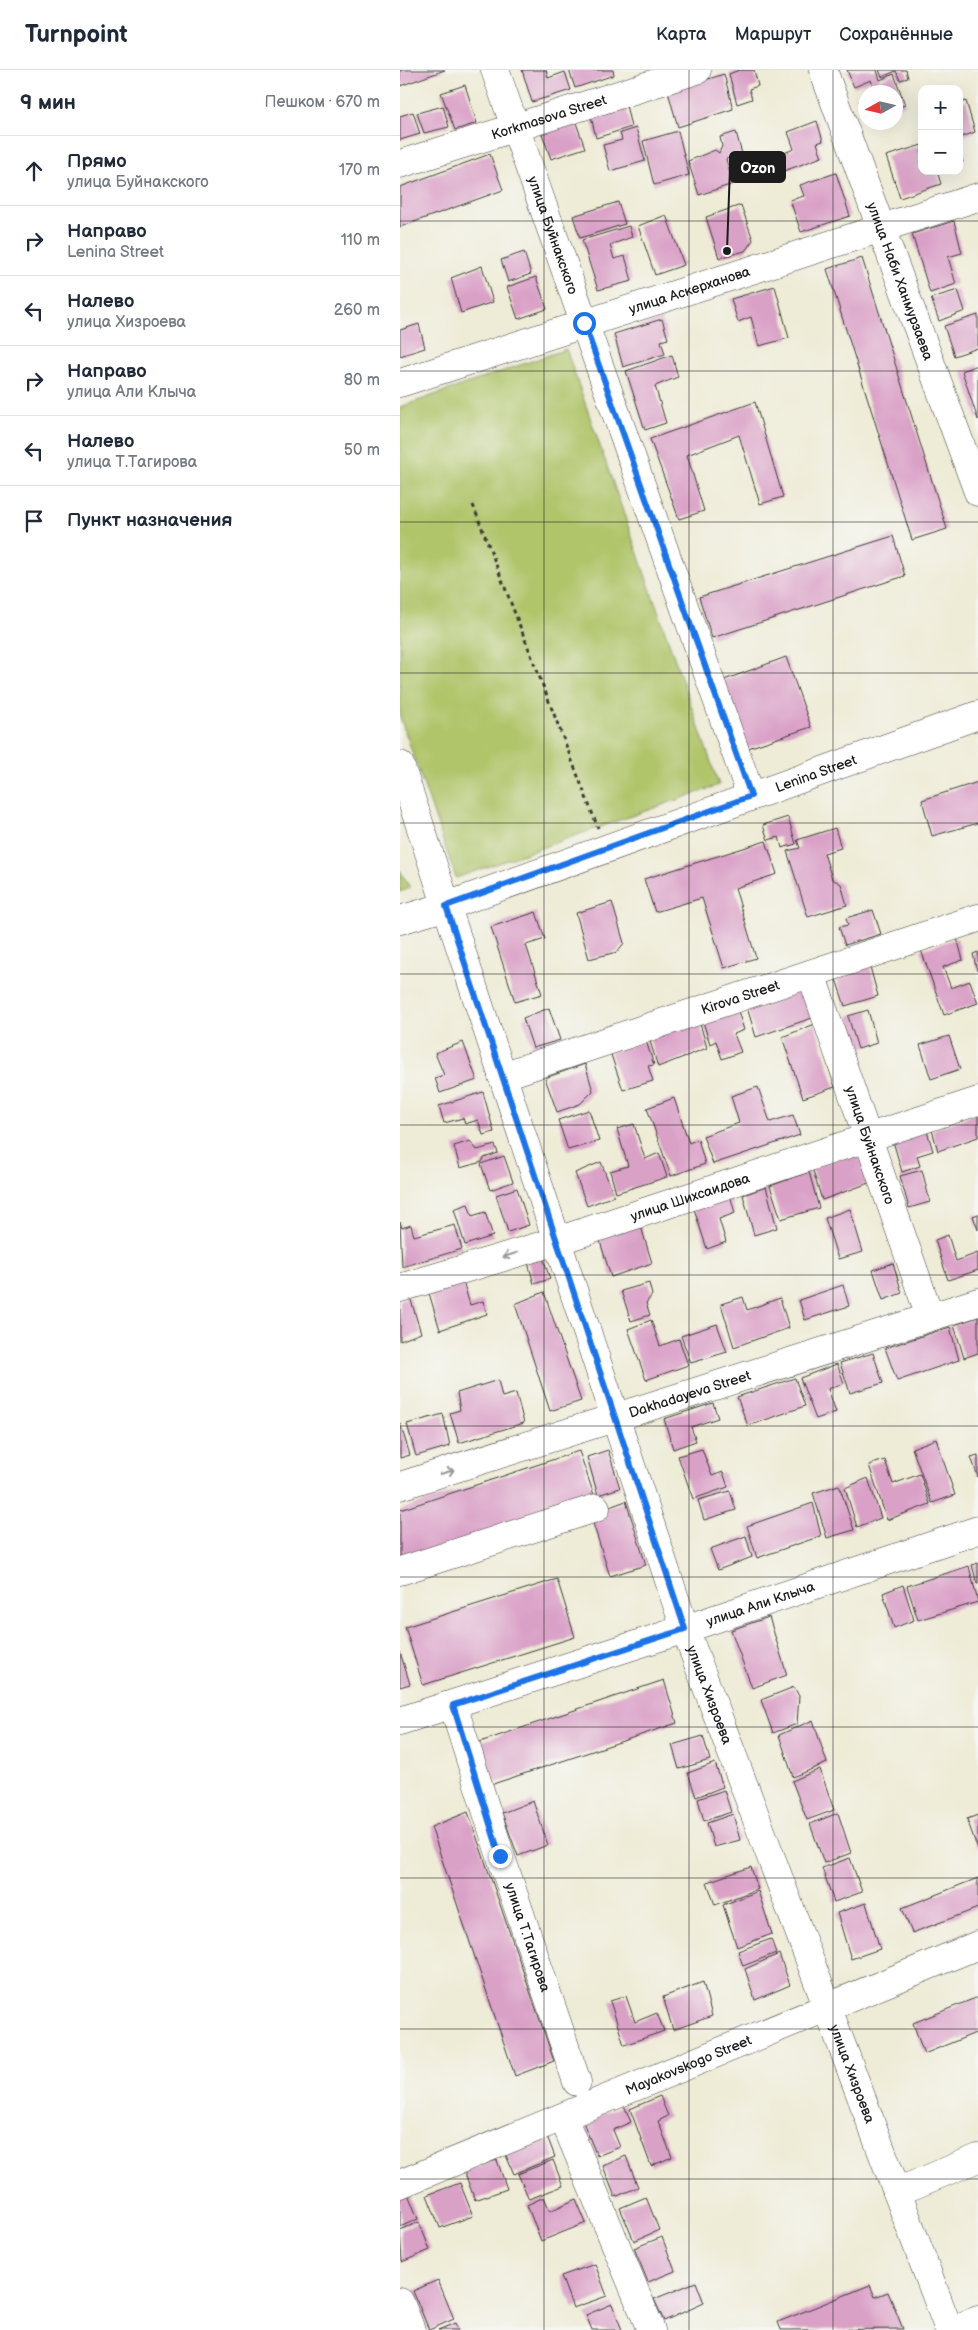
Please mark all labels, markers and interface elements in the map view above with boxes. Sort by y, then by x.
text: Turnpoint [25,20,128,49]
text: Карта [656,24,707,45]
text: Маршрут [735,24,811,45]
text: Сохранённые [839,24,953,45]
north arrow [858,85,903,130]
map controls [918,85,963,175]
button: + [918,85,963,130]
text: 9 мин [20,90,76,115]
street label: Korkmasova Street [489,91,609,144]
text: Пешком · 670 m [265,93,380,112]
button: − [918,130,963,175]
text: Прямо [67,150,127,173]
callout: Ozon [730,152,785,182]
icon: ahead [20,157,48,185]
text: Ozon [741,159,775,178]
text: 170 m [339,161,380,180]
text: улица Буйнакского [67,173,209,192]
street label: улица Буйнакского [524,174,581,297]
street label: улица Наби Ханмурзаева [863,200,937,363]
text: Направо [67,220,147,243]
icon: right [20,227,48,255]
text: 110 m [341,231,380,250]
text: Lenina Street [67,243,164,262]
street label: улица Аскерханова [627,263,753,318]
text: Налево [67,290,134,313]
icon: left [20,297,48,325]
text: 260 m [334,301,380,320]
route start [573,312,596,335]
text: улица Хизроева [67,313,186,332]
text: Направо [67,360,147,383]
icon: right [20,367,48,395]
text: 80 m [344,371,380,390]
text: улица Али Клыча [67,383,196,402]
text: Налево [67,430,134,453]
icon: left [20,437,48,465]
text: 50 m [344,441,380,460]
text: улица Т.Тагирова [67,453,197,472]
icon: arrive [20,507,48,535]
text: Пункт назначения [67,509,232,532]
street label: Lenina Street [773,751,860,796]
street label: Kirova Street [699,976,782,1018]
street label: улица Буйнакского [842,1084,898,1207]
street label: улица Шихсаидова [628,1169,753,1225]
one-way arrow [503,1251,519,1260]
street label: Dakhadayeva Street [627,1367,753,1422]
one-way arrow [438,1466,454,1476]
street label: улица Али Клыча [704,1578,818,1630]
street label: улица Хизроева [683,1643,736,1747]
route end [489,1845,512,1868]
street label: улица Т.Тагирова [501,1881,554,1995]
street label: улица Хизроева [826,2022,879,2126]
street label: Mayakovskogo Street [623,2031,755,2099]

